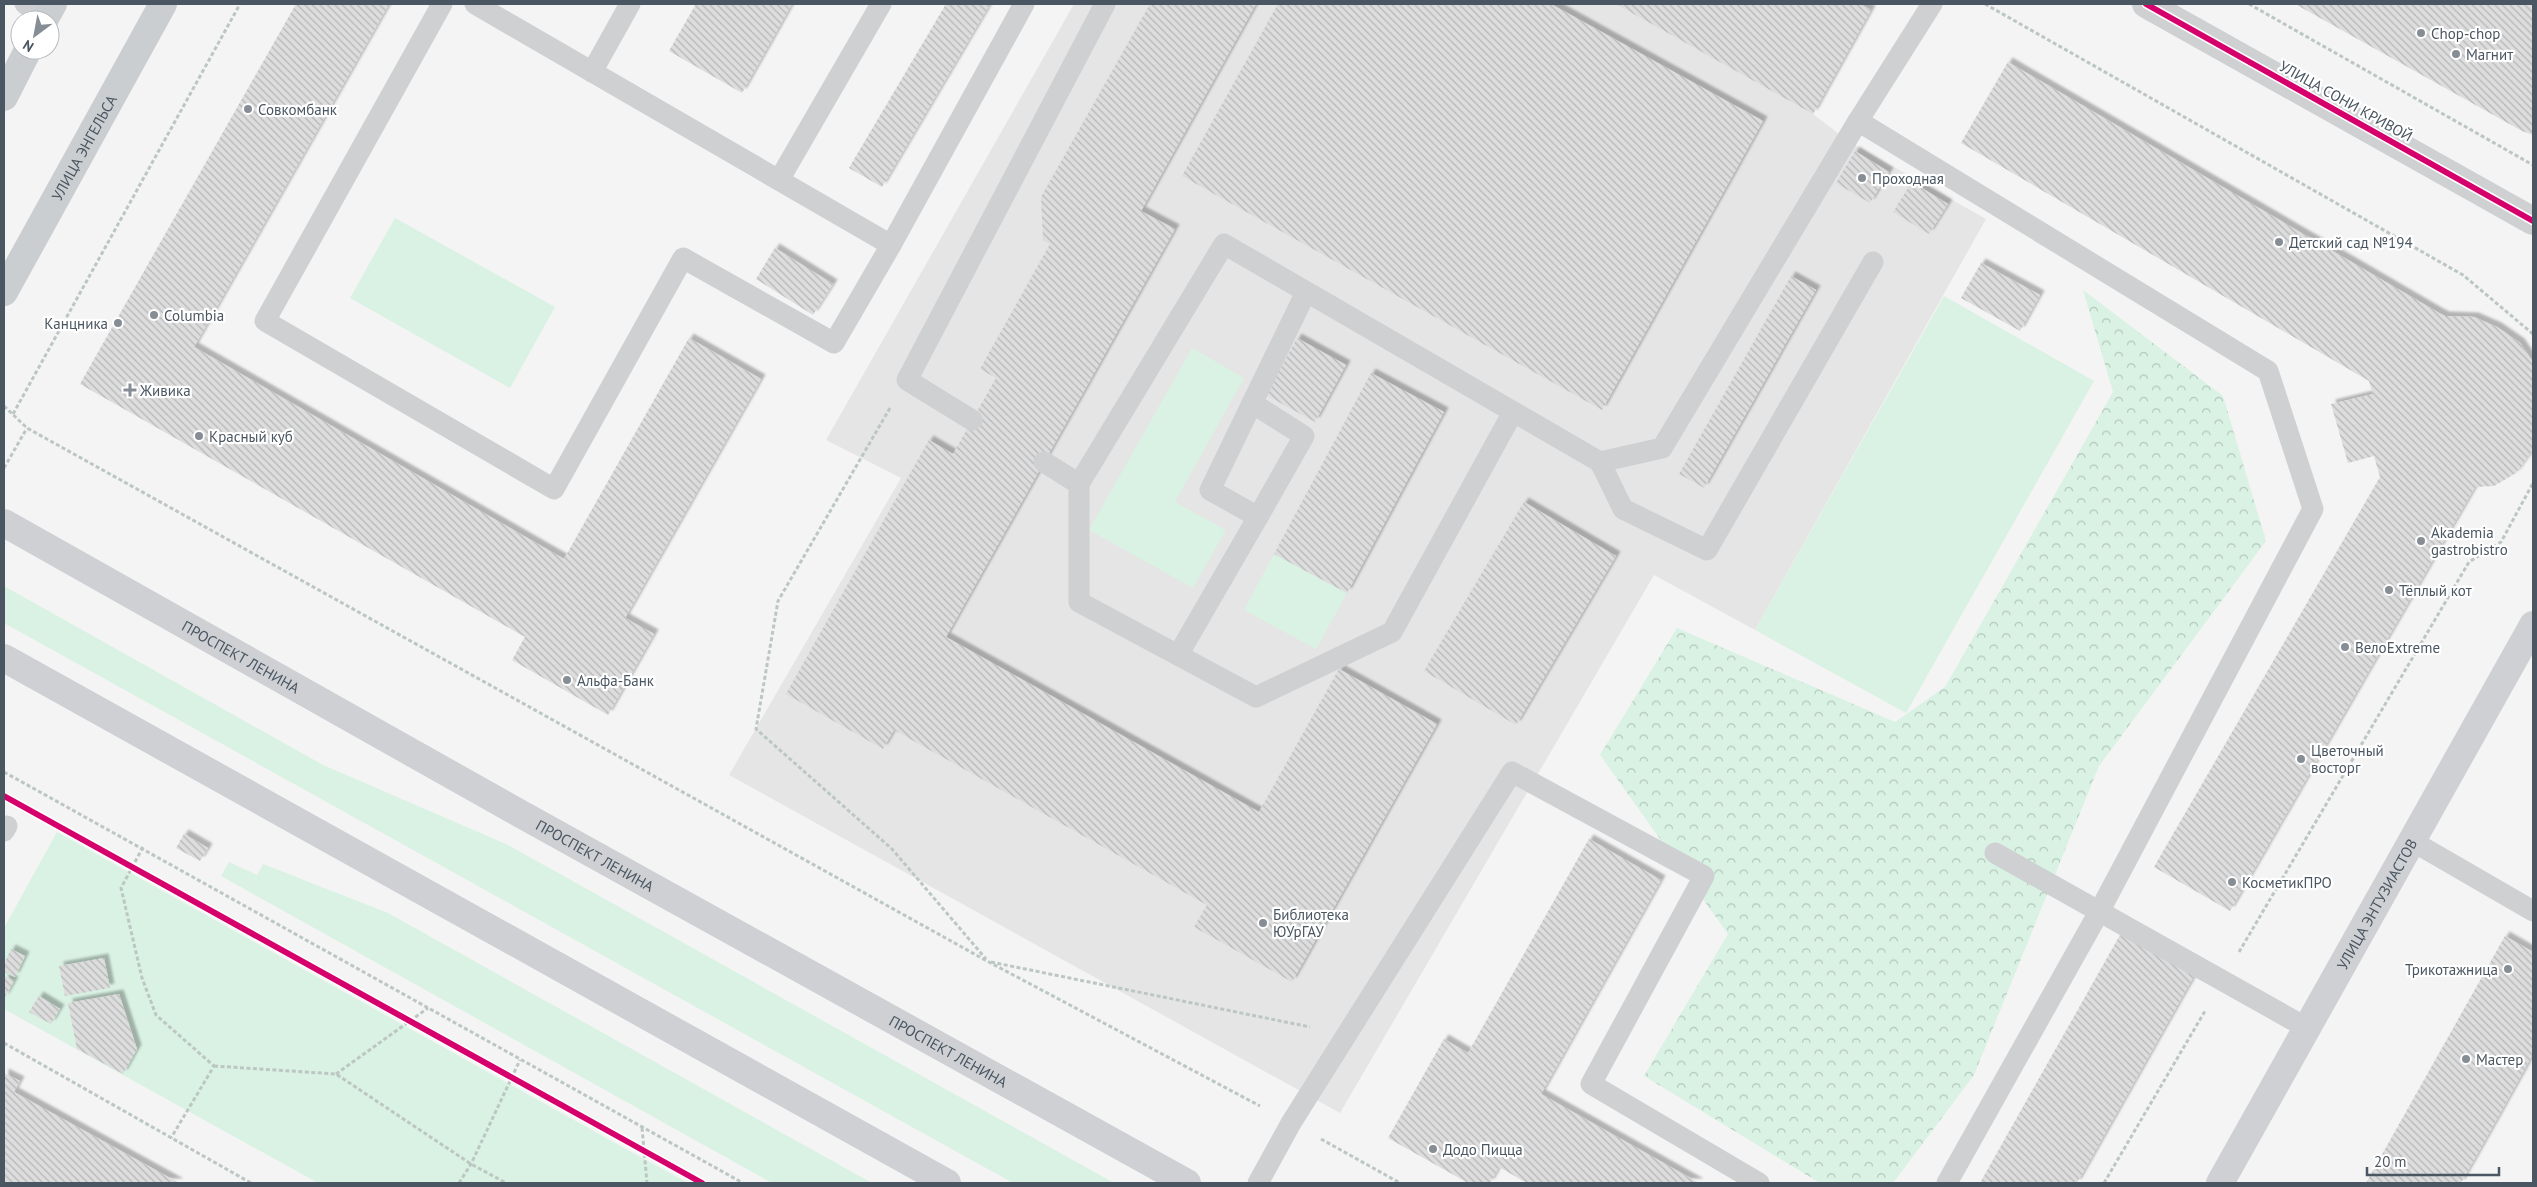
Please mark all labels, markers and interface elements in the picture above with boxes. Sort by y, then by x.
north arrow [10,10,60,60]
place label: Chop-chop [2431,24,2500,43]
marker: Chop-chop [2415,27,2427,39]
text: N [19,36,37,56]
place label: Магнит [2466,45,2513,64]
marker: Магнит [2450,48,2462,60]
street label: УЛИЦА СОНИ КРИВОЙ [2276,56,2416,146]
street label: УЛИЦА ЭНГЕЛЬСА [47,91,121,204]
place label: Совкомбанк [258,100,338,119]
marker: Совкомбанк [242,103,254,115]
place label: Проходная [1872,169,1944,188]
marker: Проходная [1856,172,1868,184]
place label: Детский сад №194 [2289,233,2413,252]
marker: Детский сад №194 [2273,236,2285,248]
place label: Columbia [164,306,224,325]
marker: Columbia [148,309,160,321]
place label: Канцника [44,314,108,333]
marker: Канцника [112,317,124,329]
place label: Живика [139,381,191,400]
marker: Живика [124,384,136,396]
place label: Красный куб [209,427,293,446]
marker: Красный куб [193,430,205,442]
place label: Akademia gastrobistro [2431,523,2508,559]
marker: Akademia gastrobistro [2415,535,2427,547]
place label: Тёплый кот [2399,581,2472,600]
marker: Тёплый кот [2383,584,2395,596]
street label: ПРОСПЕКТ ЛЕНИНА [179,616,303,697]
place label: ВелоExtreme [2355,638,2440,657]
marker: ВелоExtreme [2339,641,2351,653]
place label: Альфа-Банк [577,671,655,690]
marker: Альфа-Банк [561,674,573,686]
place label: Цветочный восторг [2311,741,2384,777]
marker: Цветочный восторг [2295,753,2307,765]
street label: ПРОСПЕКТ ЛЕНИНА [533,815,658,896]
street label: УЛИЦА ЭНТУЗИАСТОВ [2332,835,2421,973]
place label: КосметикПРО [2242,873,2332,892]
marker: КосметикПРО [2226,876,2238,888]
place label: Библиотека ЮУрГАУ [1273,905,1349,941]
marker: Библиотека ЮУрГАУ [1257,917,1269,929]
place label: Трикотажница [2405,960,2498,979]
marker: Трикотажница [2502,963,2514,975]
street label: ПРОСПЕКТ ЛЕНИНА [886,1011,1011,1091]
place label: Мастер [2476,1050,2523,1069]
marker: Мастер [2460,1053,2472,1065]
place label: Додо Пицца [1443,1140,1523,1159]
marker: Додо Пицца [1427,1143,1439,1155]
scale bar [2367,1144,2500,1176]
text: 20 m [2374,1152,2407,1171]

